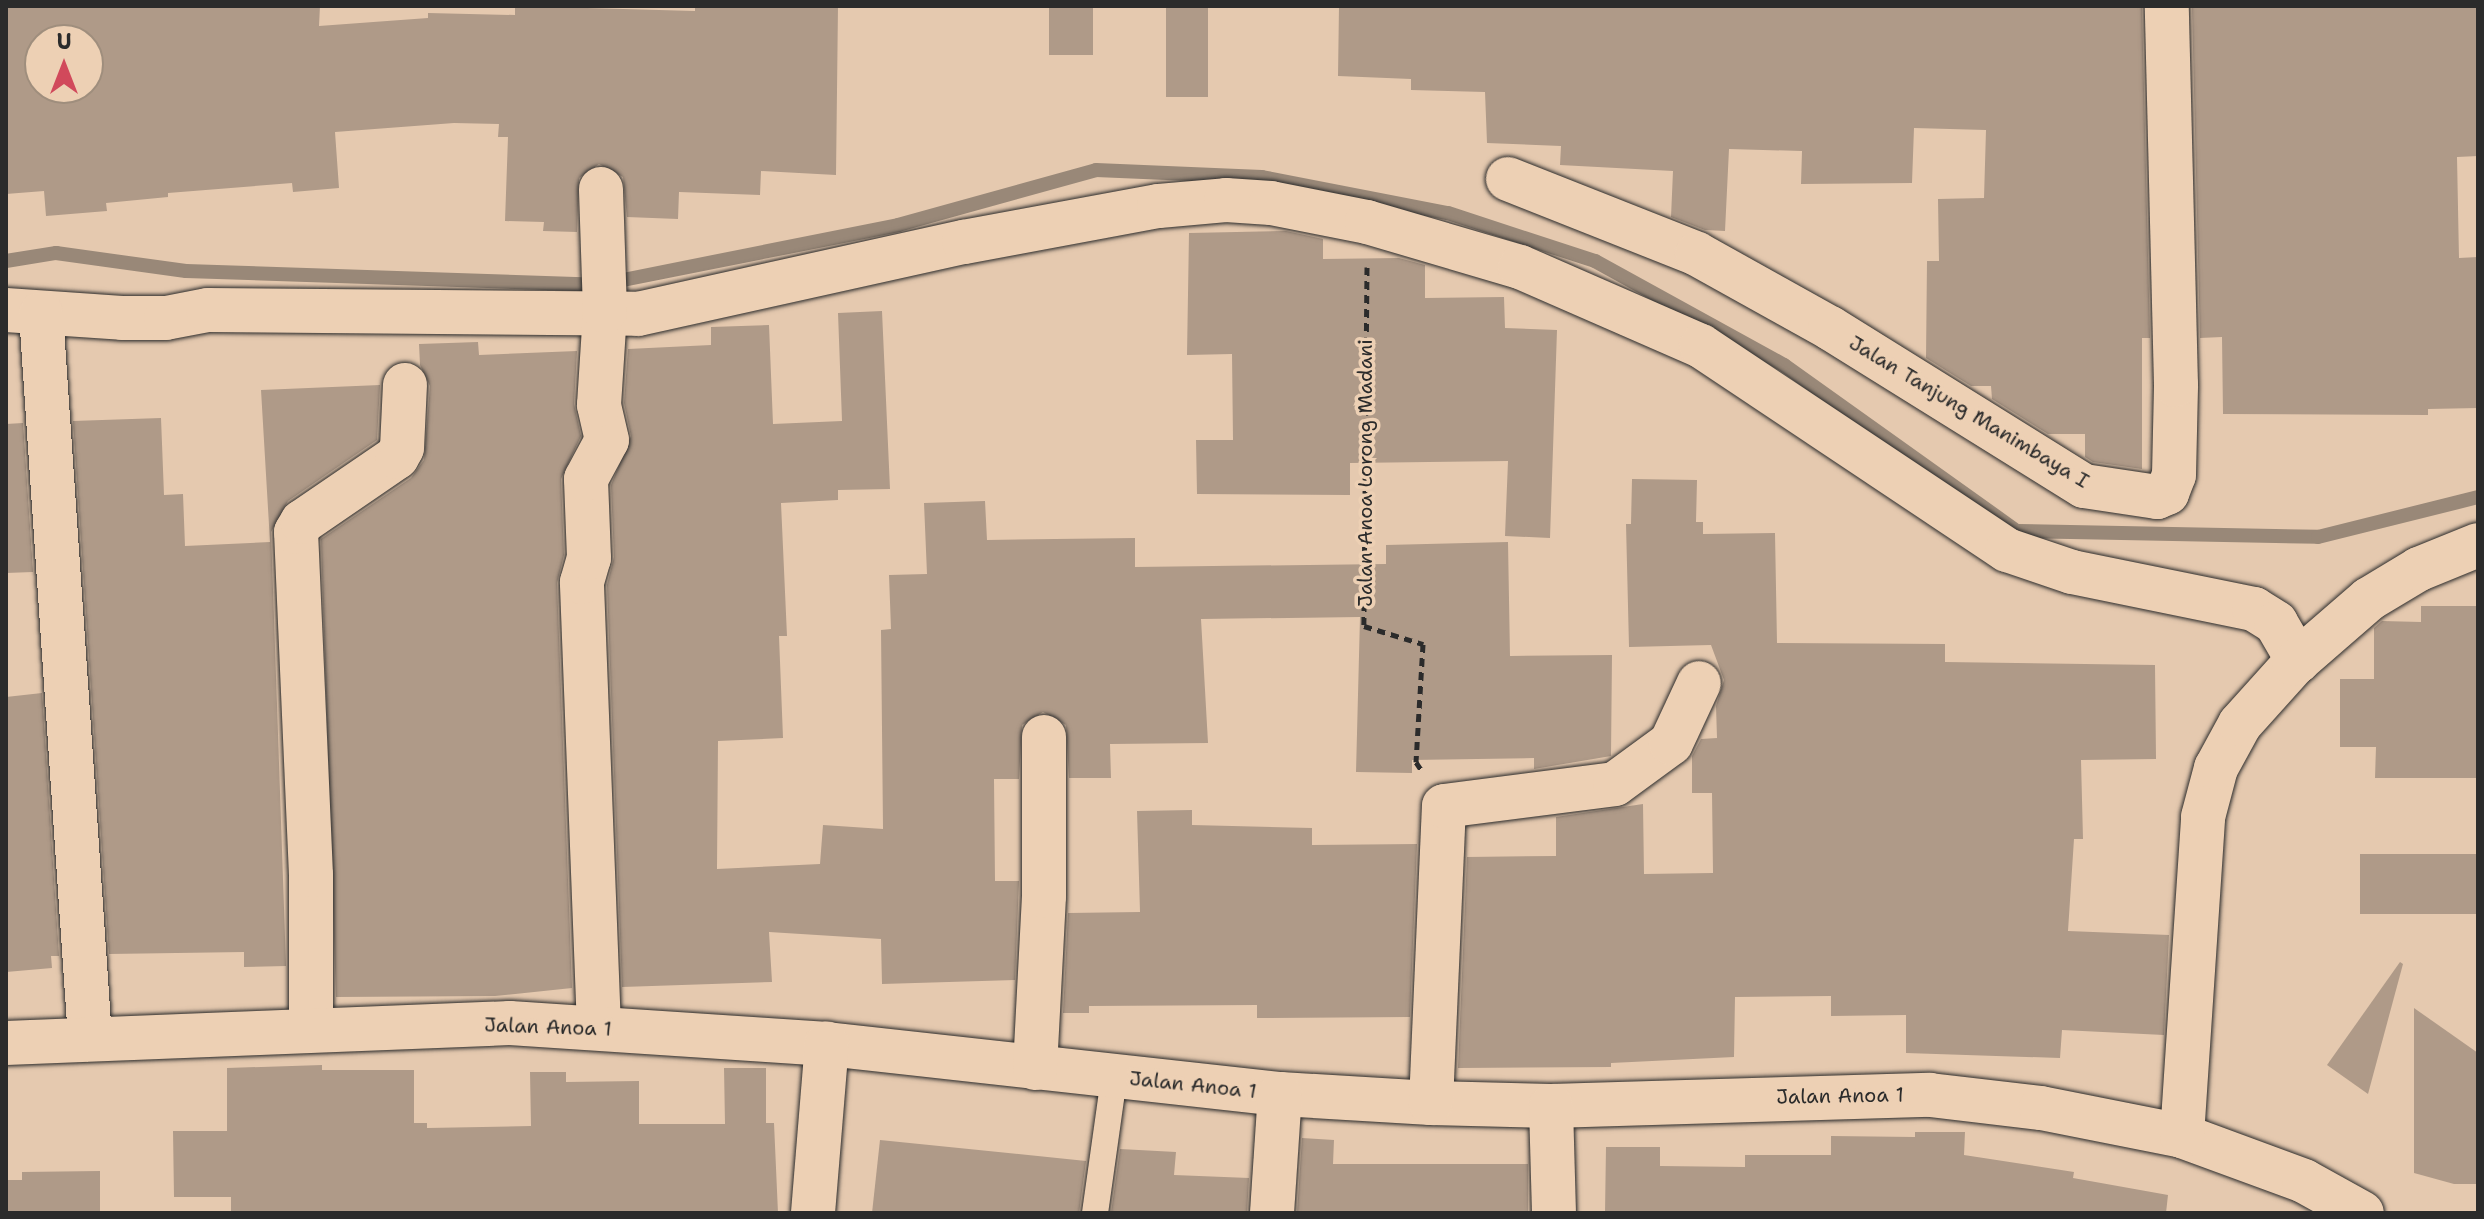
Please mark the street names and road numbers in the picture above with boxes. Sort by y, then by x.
street label: Jalan Tanjung Manimbaya I [1845,331,2093,493]
street label: Jalan Anoa Lorong Madani [1353,339,1377,607]
street label: Jalan Anoa 1 [484,1013,612,1041]
street label: Jalan Anoa 1 [1128,1066,1258,1104]
street label: Jalan Anoa 1 [1776,1083,1904,1109]

